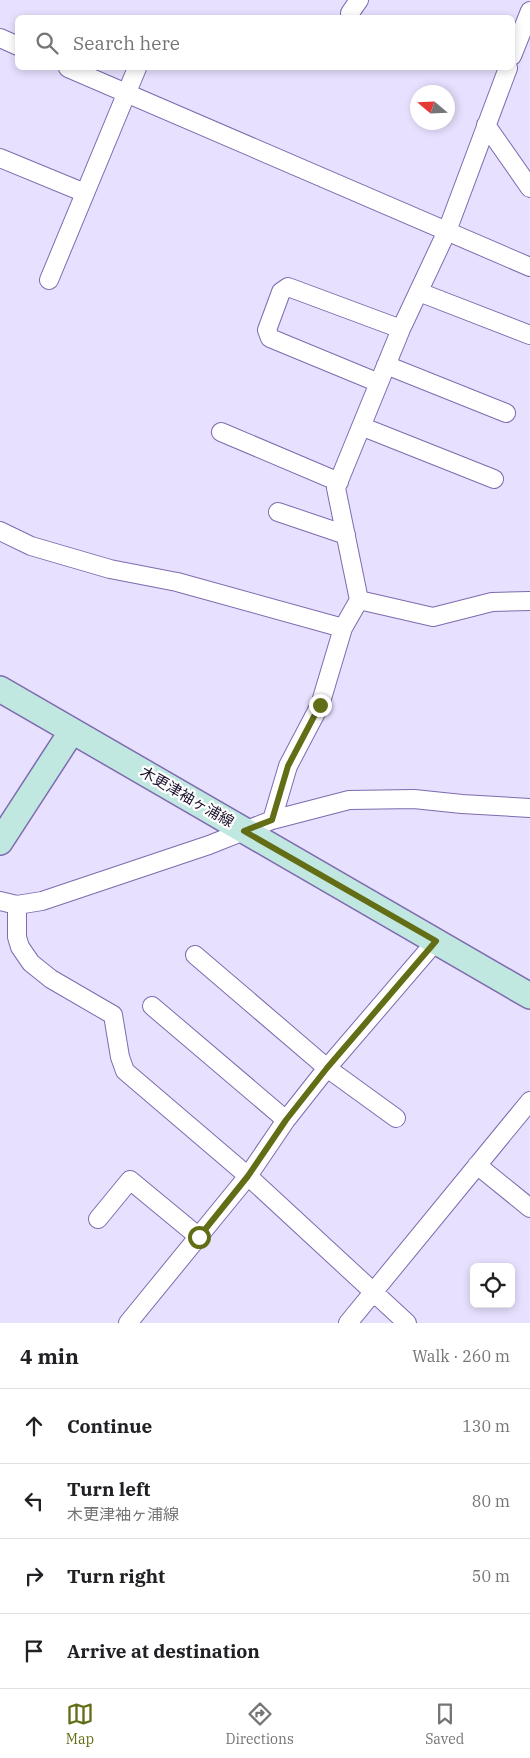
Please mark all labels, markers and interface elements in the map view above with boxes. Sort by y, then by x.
search box [15,15,515,70]
icon: search [33,29,61,57]
text: Search here [73,31,180,55]
north arrow [410,85,455,130]
route end [309,694,332,717]
street label: 木更津袖ヶ浦線 [137,762,237,831]
route start [188,1226,211,1249]
map controls [470,1263,515,1308]
button: locate [470,1263,515,1308]
text: 4 min [20,1342,79,1370]
text: Walk · 260 m [412,1346,510,1366]
icon: ahead [20,1412,48,1440]
text: Continue [67,1414,152,1438]
text: 130 m [462,1416,510,1436]
text: Turn left [67,1477,150,1501]
icon: left [20,1487,48,1515]
text: 80 m [472,1491,510,1511]
text: 木更津袖ヶ浦線 [67,1504,179,1524]
icon: right [20,1562,48,1590]
text: Turn right [67,1564,165,1588]
text: 50 m [472,1566,510,1586]
icon: arrive [20,1637,48,1665]
text: Arrive at destination [67,1639,260,1663]
tab: Map [66,1700,94,1748]
tab: Directions [226,1700,294,1748]
tab: Saved [425,1700,464,1748]

